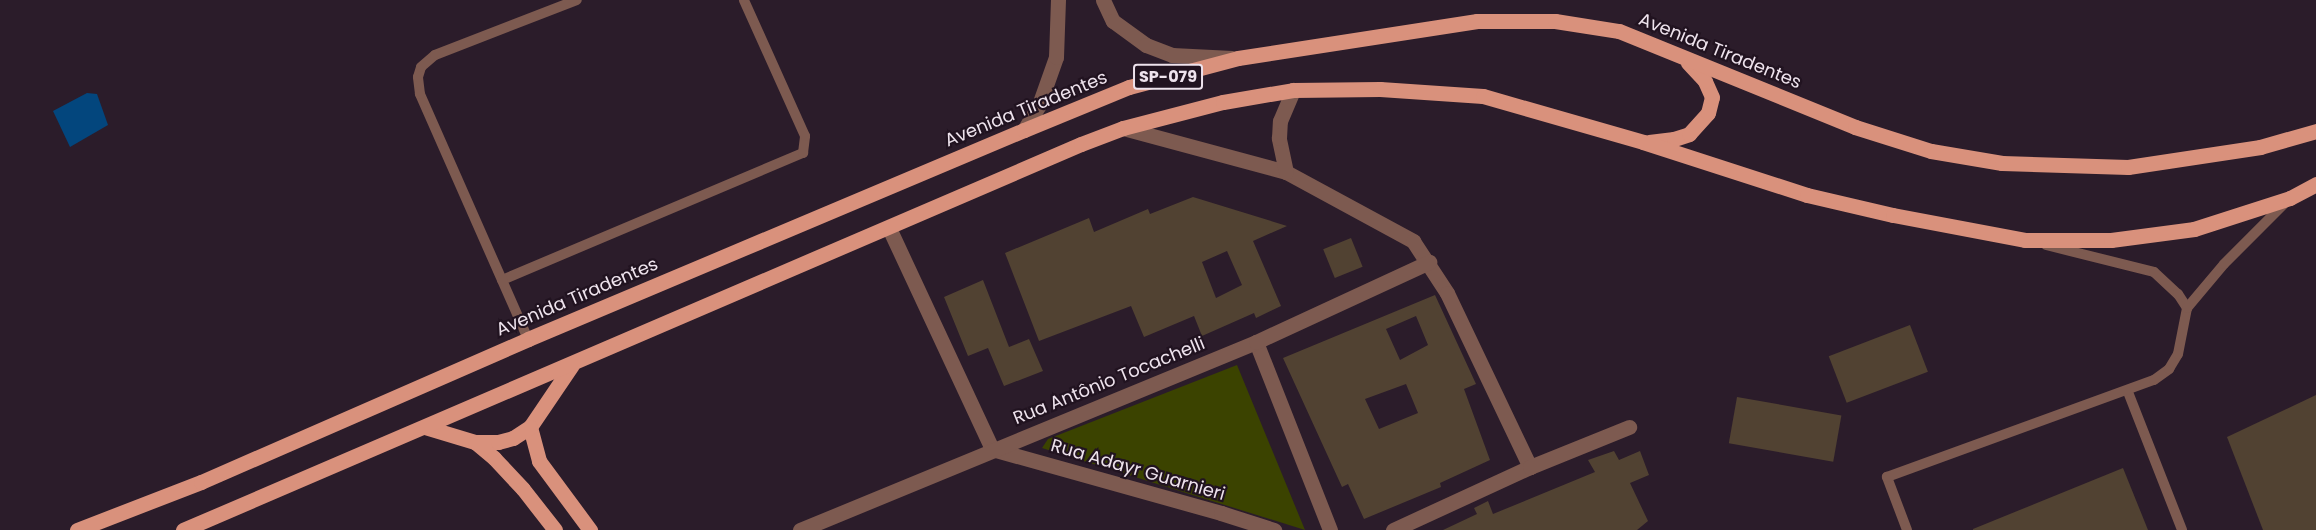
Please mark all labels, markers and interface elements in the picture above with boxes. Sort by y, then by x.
street label: Avenida Tiradentes [1636,8,1804,94]
road number: SP-079 [1132,64,1204,90]
street label: Avenida Tiradentes [942,66,1110,152]
street label: Avenida Tiradentes [493,253,661,341]
street label: Rua Antônio Tocachelli [1010,333,1208,429]
street label: Rua Adayr Guarnieri [1048,435,1228,505]

